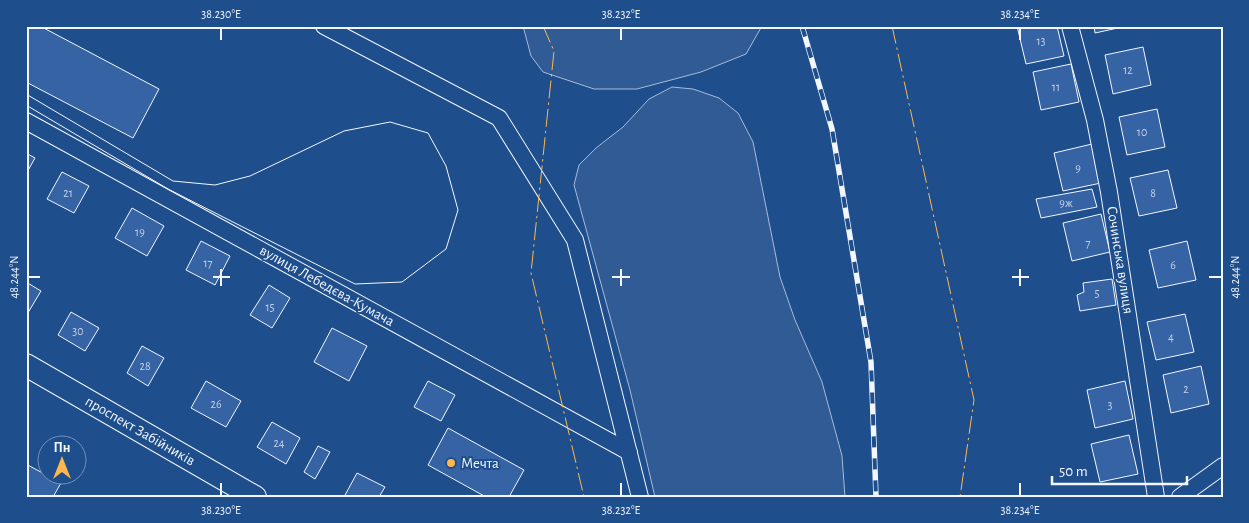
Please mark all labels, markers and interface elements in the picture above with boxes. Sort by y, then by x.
text: 38.230°E [201,8,241,20]
text: 38.232°E [602,8,640,20]
text: 38.234°E [1001,8,1040,20]
house number: 13 [1036,35,1046,47]
house number: 12 [1123,64,1133,76]
house number: 11 [1052,81,1060,93]
house number: 10 [1137,126,1147,138]
house number: 9 [1075,162,1081,174]
house number: 21 [63,187,73,199]
house number: 8 [1150,187,1156,199]
house number: 9ж [1059,197,1073,209]
street label: Сочинська вулиця [1104,205,1136,315]
house number: 19 [135,226,145,238]
house number: 7 [1085,237,1091,249]
street label: вулиця Лебедєва-Кумача [257,243,397,329]
text: 48.244°N [8,256,20,298]
text: 48.244°N [1229,256,1241,298]
house number: 17 [203,257,213,269]
house number: 6 [1170,259,1176,271]
house number: 5 [1094,287,1100,299]
house number: 15 [265,301,275,313]
house number: 30 [72,325,84,337]
house number: 4 [1168,331,1174,343]
house number: 28 [139,360,151,372]
house number: 2 [1183,383,1189,395]
street label: проспект Забійників [83,393,198,469]
house number: 26 [210,398,222,410]
house number: 3 [1108,399,1113,411]
north arrow [38,436,88,486]
house number: 24 [273,437,285,449]
text: Пн [53,441,71,455]
scale bar [1052,453,1186,485]
place label: Мечта [461,456,499,471]
marker: Мечта [445,457,457,469]
text: 50 m [1059,464,1088,479]
text: 38.230°E [201,504,241,516]
text: 38.232°E [602,504,640,516]
text: 38.234°E [1001,504,1040,516]

